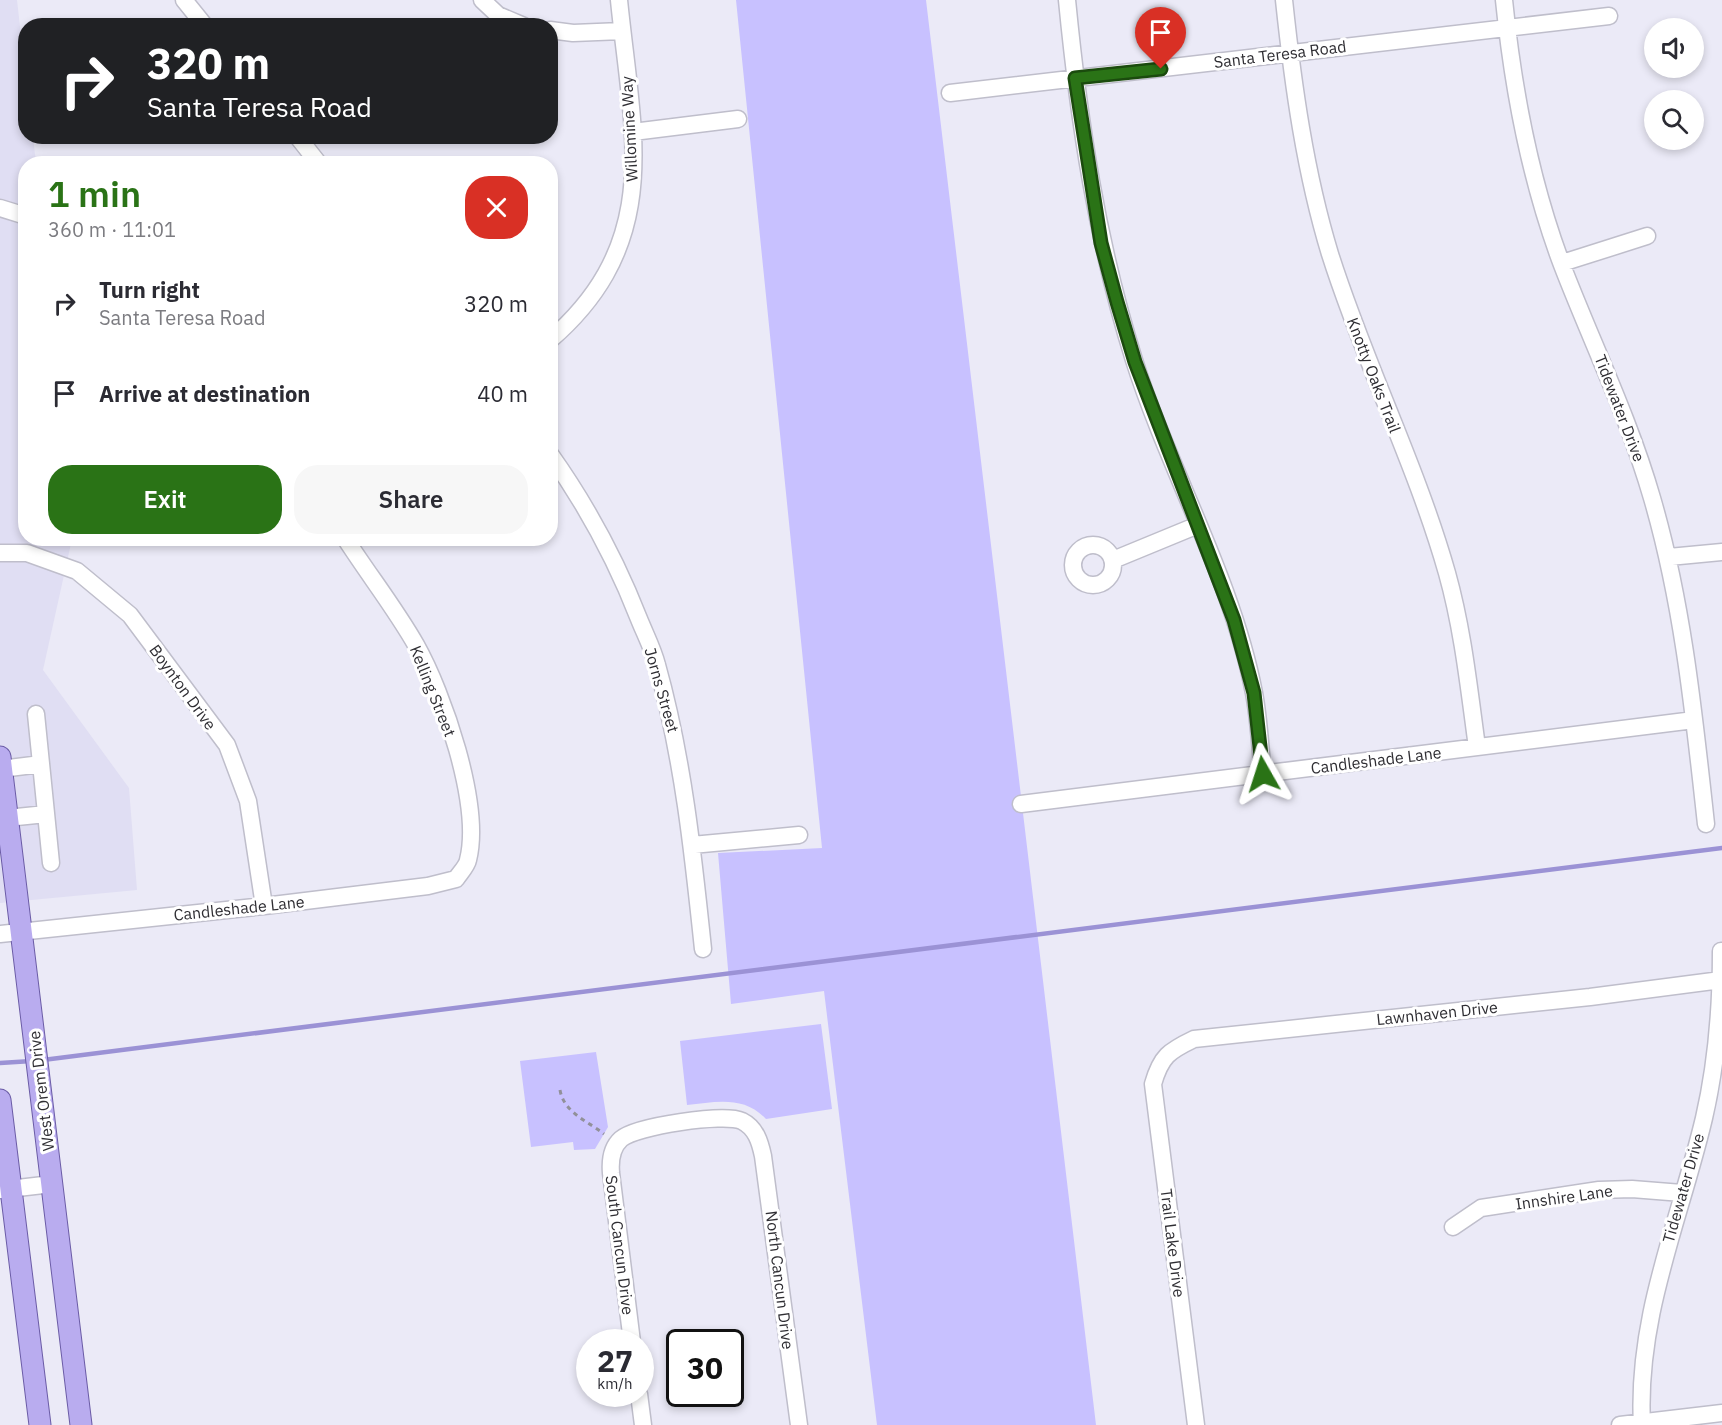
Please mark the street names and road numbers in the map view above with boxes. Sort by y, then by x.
street label: Santa Teresa Road [1213,36,1347,72]
street label: Willomine Way [616,76,642,182]
street label: Knotty Oaks Trail [1343,315,1405,435]
street label: Tidewater Drive [1590,352,1650,465]
street label: Boynton Drive [145,640,221,734]
street label: Kelling Street [406,643,460,739]
street label: Jorns Street [640,645,684,735]
street label: Candleshade Lane [1309,742,1443,778]
street label: Candleshade Lane [172,891,306,925]
street label: Lawnhaven Drive [1375,997,1499,1029]
street label: West Orem Drive [24,1030,58,1152]
street label: Tidewater Drive [1658,1131,1708,1245]
street label: South Cancun Drive [602,1174,639,1316]
street label: Innshire Lane [1514,1180,1614,1214]
street label: Trail Lake Drive [1156,1188,1190,1299]
street label: North Cancun Drive [762,1210,798,1351]

